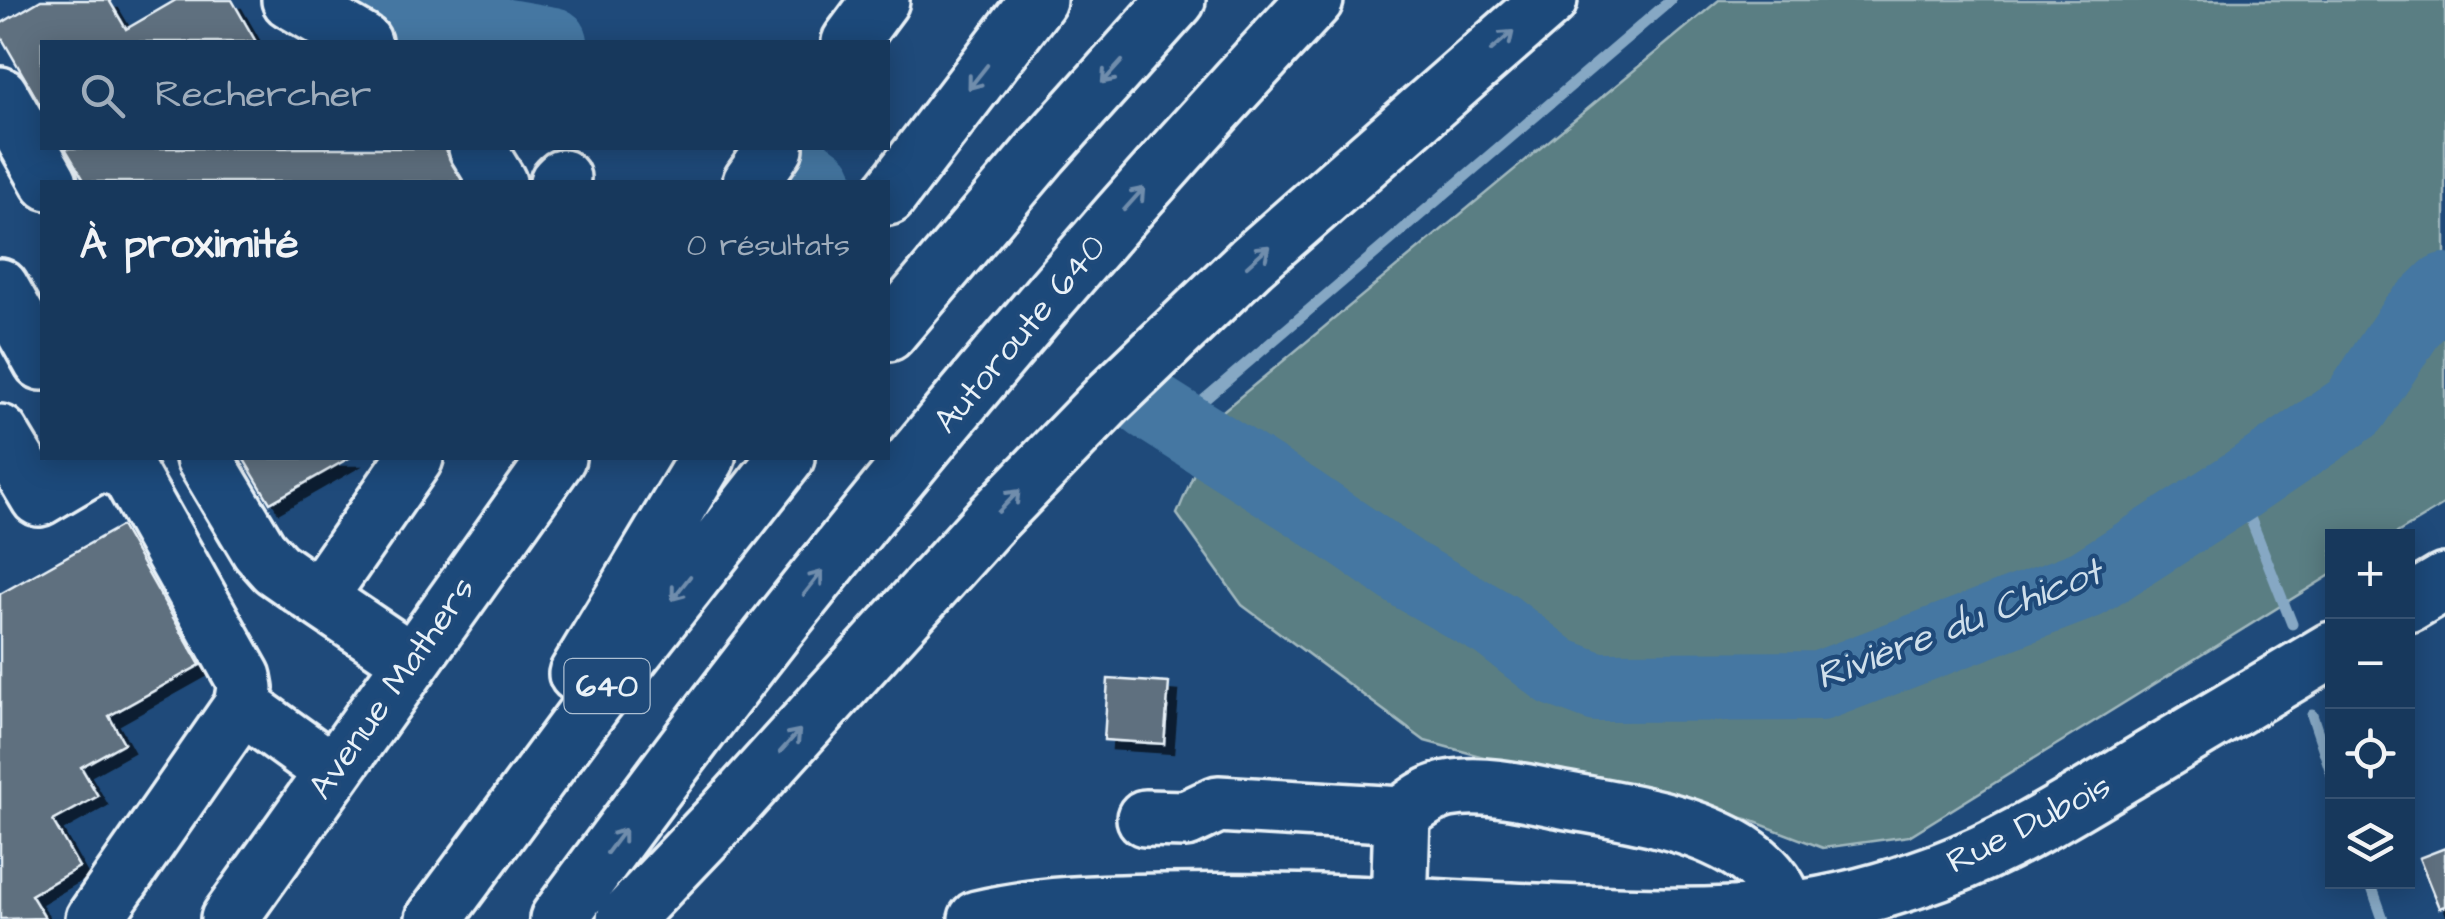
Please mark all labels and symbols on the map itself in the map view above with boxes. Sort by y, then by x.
one-way arrow [1488,31,1514,53]
one-way arrow [1101,59,1124,84]
one-way arrow [968,63,989,90]
one-way arrow [1123,187,1145,213]
street label: Autoroute 640 [922,224,1118,444]
one-way arrow [1245,245,1270,268]
one-way arrow [996,489,1020,513]
water label: Rivière du Chicot [1809,545,2113,703]
street label: Avenue Mathers [297,567,487,809]
one-way arrow [802,570,824,596]
one-way arrow [671,575,693,601]
road number: 640 [564,659,650,713]
one-way arrow [778,729,801,754]
street label: Rue Dubois [1938,762,2120,886]
one-way arrow [606,828,627,855]

